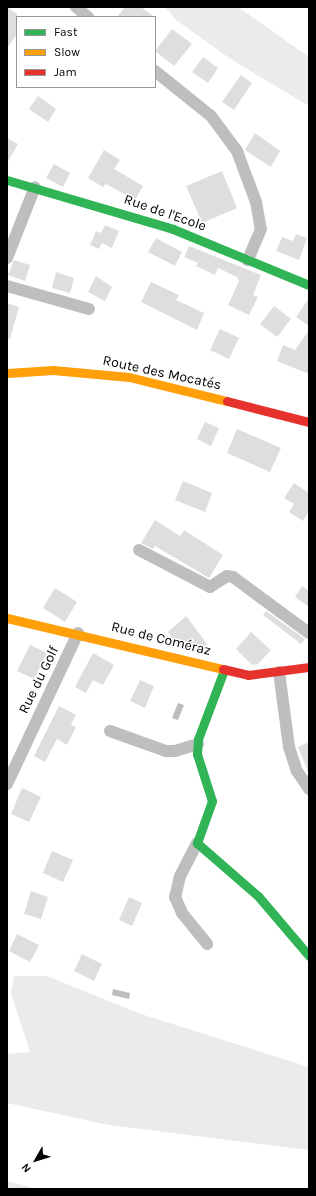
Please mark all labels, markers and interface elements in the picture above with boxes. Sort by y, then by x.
legend [16,16,156,88]
text: Fast [54,25,77,39]
text: Slow [54,45,80,59]
text: Jam [54,65,77,79]
street label: Rue de l'Ecole [122,191,208,235]
street label: Route des Mocatés [101,352,223,394]
street label: Rue de Coméraz [109,618,213,660]
street label: Rue du Golf [15,643,63,717]
north arrow [16,1140,56,1180]
text: N [19,1161,34,1175]

